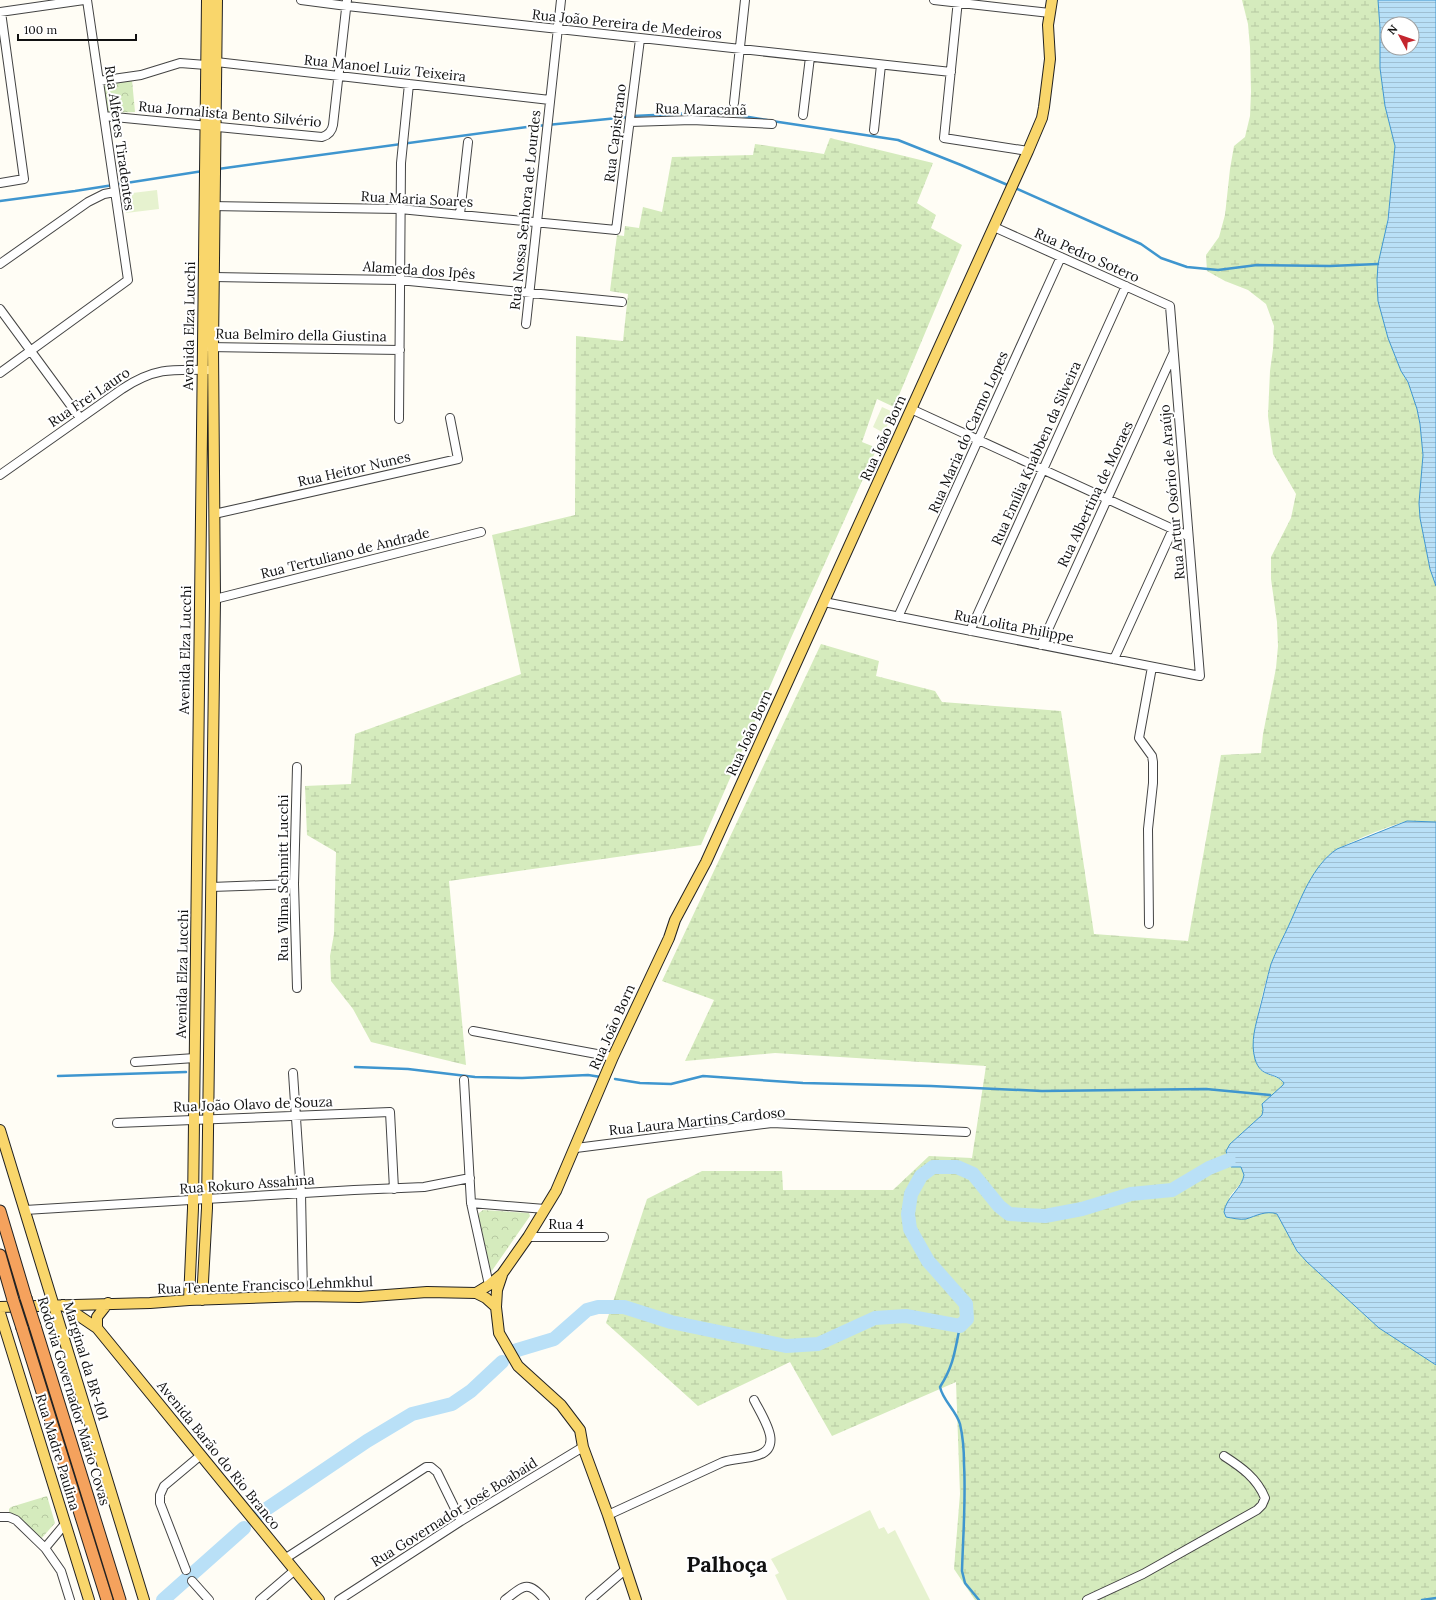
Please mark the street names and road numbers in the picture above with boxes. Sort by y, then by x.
street label: Rua João Pereira de Medeiros [531,5,723,43]
street label: Rua Manoel Luiz Teixeira [303,51,467,85]
street label: Rua Alferes Tiradentes [101,64,139,212]
street label: Rua Capistrano [600,83,630,183]
street label: Rua Jornalista Bento Silvério [138,97,322,131]
street label: Rua Maracanã [655,99,747,119]
street label: Rua Nossa Senhora de Lourdes [506,109,544,311]
street label: Rua Maria Soares [360,187,474,211]
street label: Rua Pedro Sotero [1032,224,1142,286]
street label: Alameda dos Ipês [361,257,476,283]
street label: Avenida Elza Lucchi [179,261,199,392]
street label: Rua Belmiro della Giustina [215,325,387,345]
street label: Rua Maria do Carmo Lopes [924,348,1012,516]
street label: Rua Emília Knabben da Silveira [987,358,1085,548]
street label: Rua Frei Lauro [45,363,133,431]
street label: Rua João Born [856,392,910,484]
street label: Rua Artur Osório de Araújo [1155,404,1189,580]
street label: Rua Albertina de Moraes [1053,418,1137,570]
street label: Rua Heitor Nunes [296,447,412,491]
street label: Rua Tertuliano de Andrade [259,523,432,583]
street label: Avenida Elza Lucchi [175,585,195,716]
street label: Rua Lolita Philippe [953,606,1076,646]
street label: Rua João Born [722,687,776,779]
street label: Rua Vilma Schmitt Lucchi [274,795,292,961]
street label: Avenida Elza Lucchi [172,909,192,1040]
street label: Rua João Born [585,981,639,1073]
street label: Rua João Olavo de Souza [173,1092,333,1116]
street label: Rua Laura Martins Cardoso [608,1103,786,1139]
street label: Rua Rokuro Assahina [179,1170,315,1198]
street label: Rua 4 [548,1215,584,1233]
street label: Rua Tenente Francisco Lehmkhul [157,1272,373,1298]
street label: Rodovia Governador Mário Covas [34,1294,114,1508]
street label: Marginal da BR-101 [59,1299,113,1423]
street label: Avenida Barão do Rio Branco [153,1376,285,1533]
street label: Rua Madre Paulina [32,1391,84,1513]
street label: Rua Governador José Boabaid [368,1453,540,1571]

